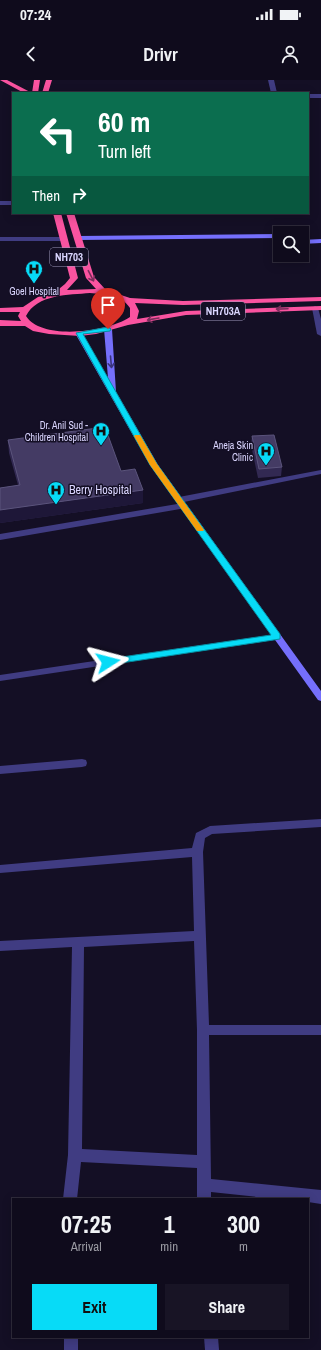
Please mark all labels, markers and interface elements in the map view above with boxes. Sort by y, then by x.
text: 07:24 [20,4,51,25]
text: Drivr [143,42,178,67]
icon: back [20,43,42,65]
icon: person [279,43,301,65]
text: 60 m [98,103,150,141]
icon: left [32,108,84,160]
text: Turn left [98,139,151,164]
icon: right [68,184,90,206]
text: Then [32,185,60,206]
map controls [273,226,309,262]
button: search [273,226,309,262]
road number: NH703 [50,248,88,266]
hospital icon: Goel Hospital [24,259,44,284]
one-way arrow [88,270,95,282]
place label: Goel Hospital [9,285,59,298]
pin [91,288,125,329]
icon: arrive [97,294,119,316]
road number: NH703A [201,302,245,320]
one-way arrow [276,305,289,313]
one-way arrow [146,315,159,323]
one-way arrow [107,355,114,368]
place label: Dr. Anil Sud - Children Hospital [25,419,88,444]
hospital icon: Dr. Anil Sud - Children Hospital [91,421,111,446]
place label: Aneja Skin Clinic [212,439,253,464]
hospital icon: Aneja Skin Clinic [256,441,276,466]
hospital icon: Berry Hospital [46,480,66,505]
place label: Berry Hospital [69,482,131,498]
position arrow [87,641,129,683]
text: 07:25 [61,1208,111,1240]
text: 1 [164,1208,175,1240]
text: 300 [227,1208,260,1240]
text: Arrival [71,1238,102,1255]
text: min [160,1238,178,1255]
text: m [239,1238,248,1255]
button: Exit [32,1284,157,1330]
button: Share [165,1284,289,1330]

